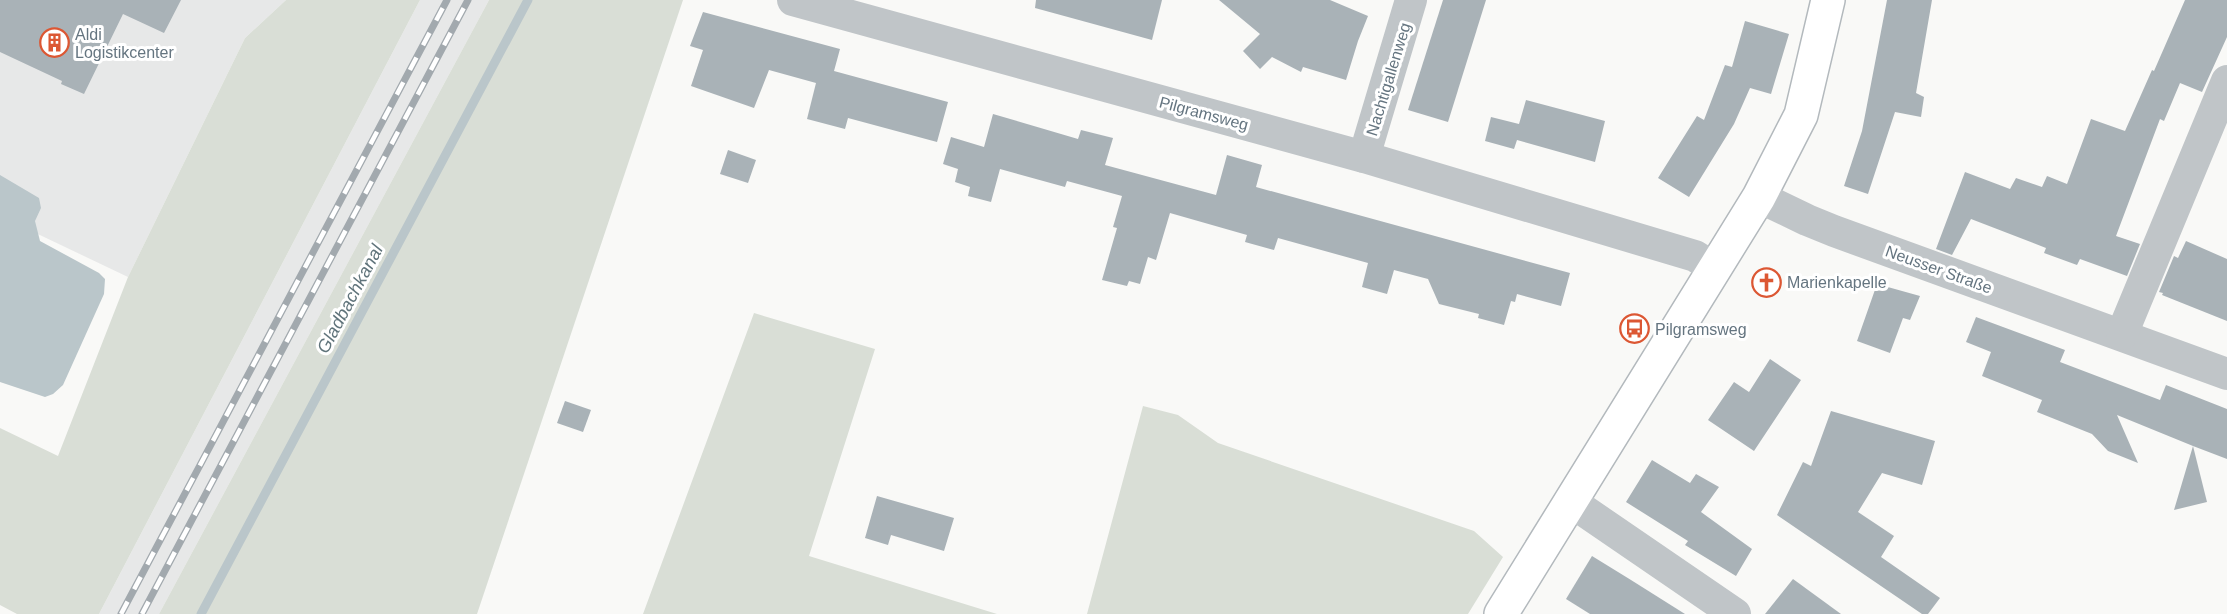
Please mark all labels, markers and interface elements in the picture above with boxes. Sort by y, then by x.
street label: Nachtigallenweg [1363,21,1414,138]
place label: Aldi Logistikcenter [75,26,174,61]
building icon: Aldi Logistikcenter [38,27,70,59]
street label: Pilgramsweg [1157,93,1250,134]
water label: Gladbachkanal [313,240,387,357]
street label: Neusser Straße [1883,242,1994,297]
church icon: Marienkapelle [1750,266,1782,298]
place label: Marienkapelle [1787,274,1887,291]
bus stop icon: Pilgramsweg [1618,313,1650,345]
place label: Pilgramsweg [1655,321,1747,338]

